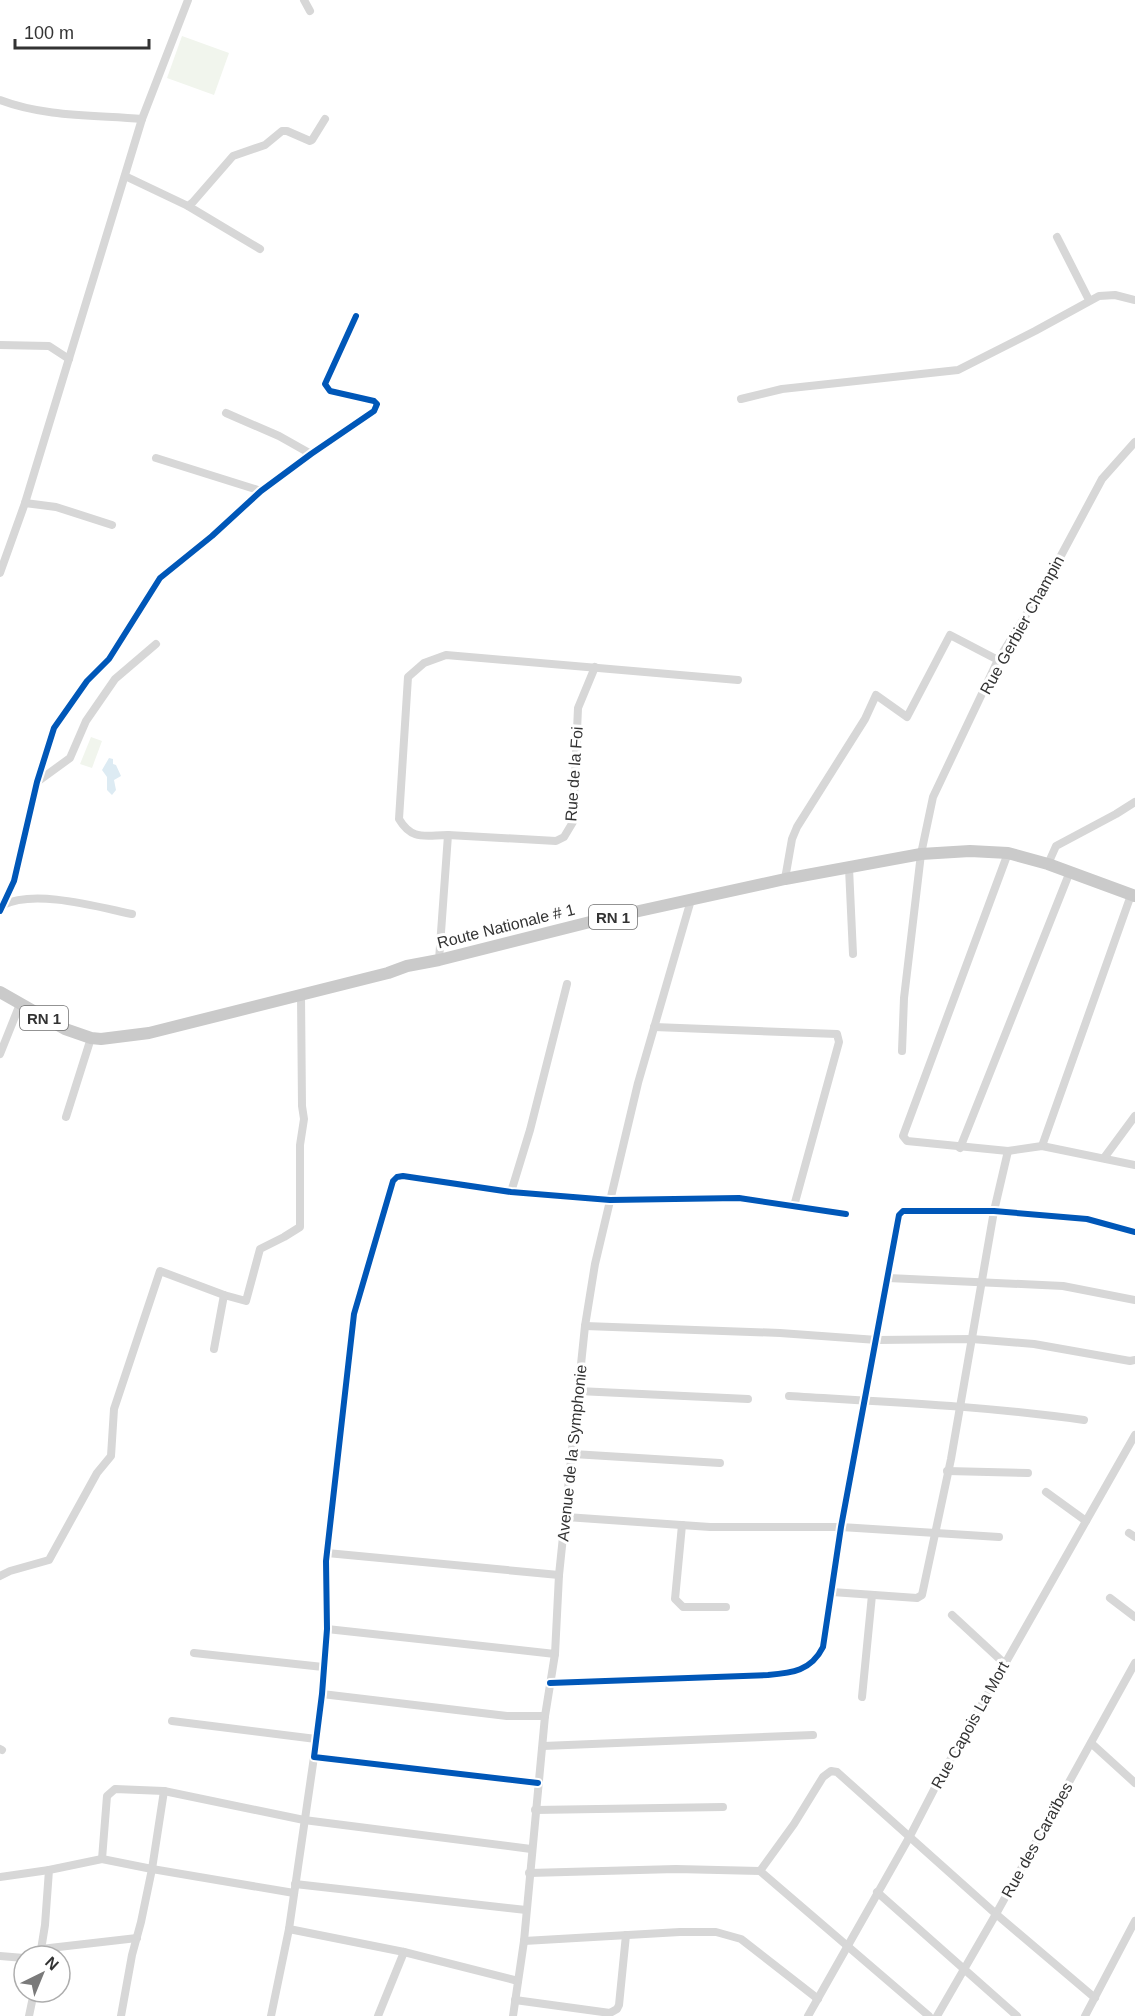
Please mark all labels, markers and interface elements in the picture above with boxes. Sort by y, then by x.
scale bar [15,12,148,50]
text: 100 m [24,23,74,43]
street label: Rue Gerbier Champin [977,553,1067,697]
street label: Rue de la Foi [562,726,586,822]
street label: Route Nationale # 1 [435,901,577,951]
road number: RN 1 [589,905,637,929]
road number: RN 1 [20,1006,68,1030]
street label: Avenue de la Symphonie [554,1364,590,1542]
street label: Rue Capois La Mort [928,1658,1012,1791]
street label: Rue des Caraïbes [998,1779,1076,1901]
north arrow [12,1944,72,2004]
text: N [42,1953,62,1974]

